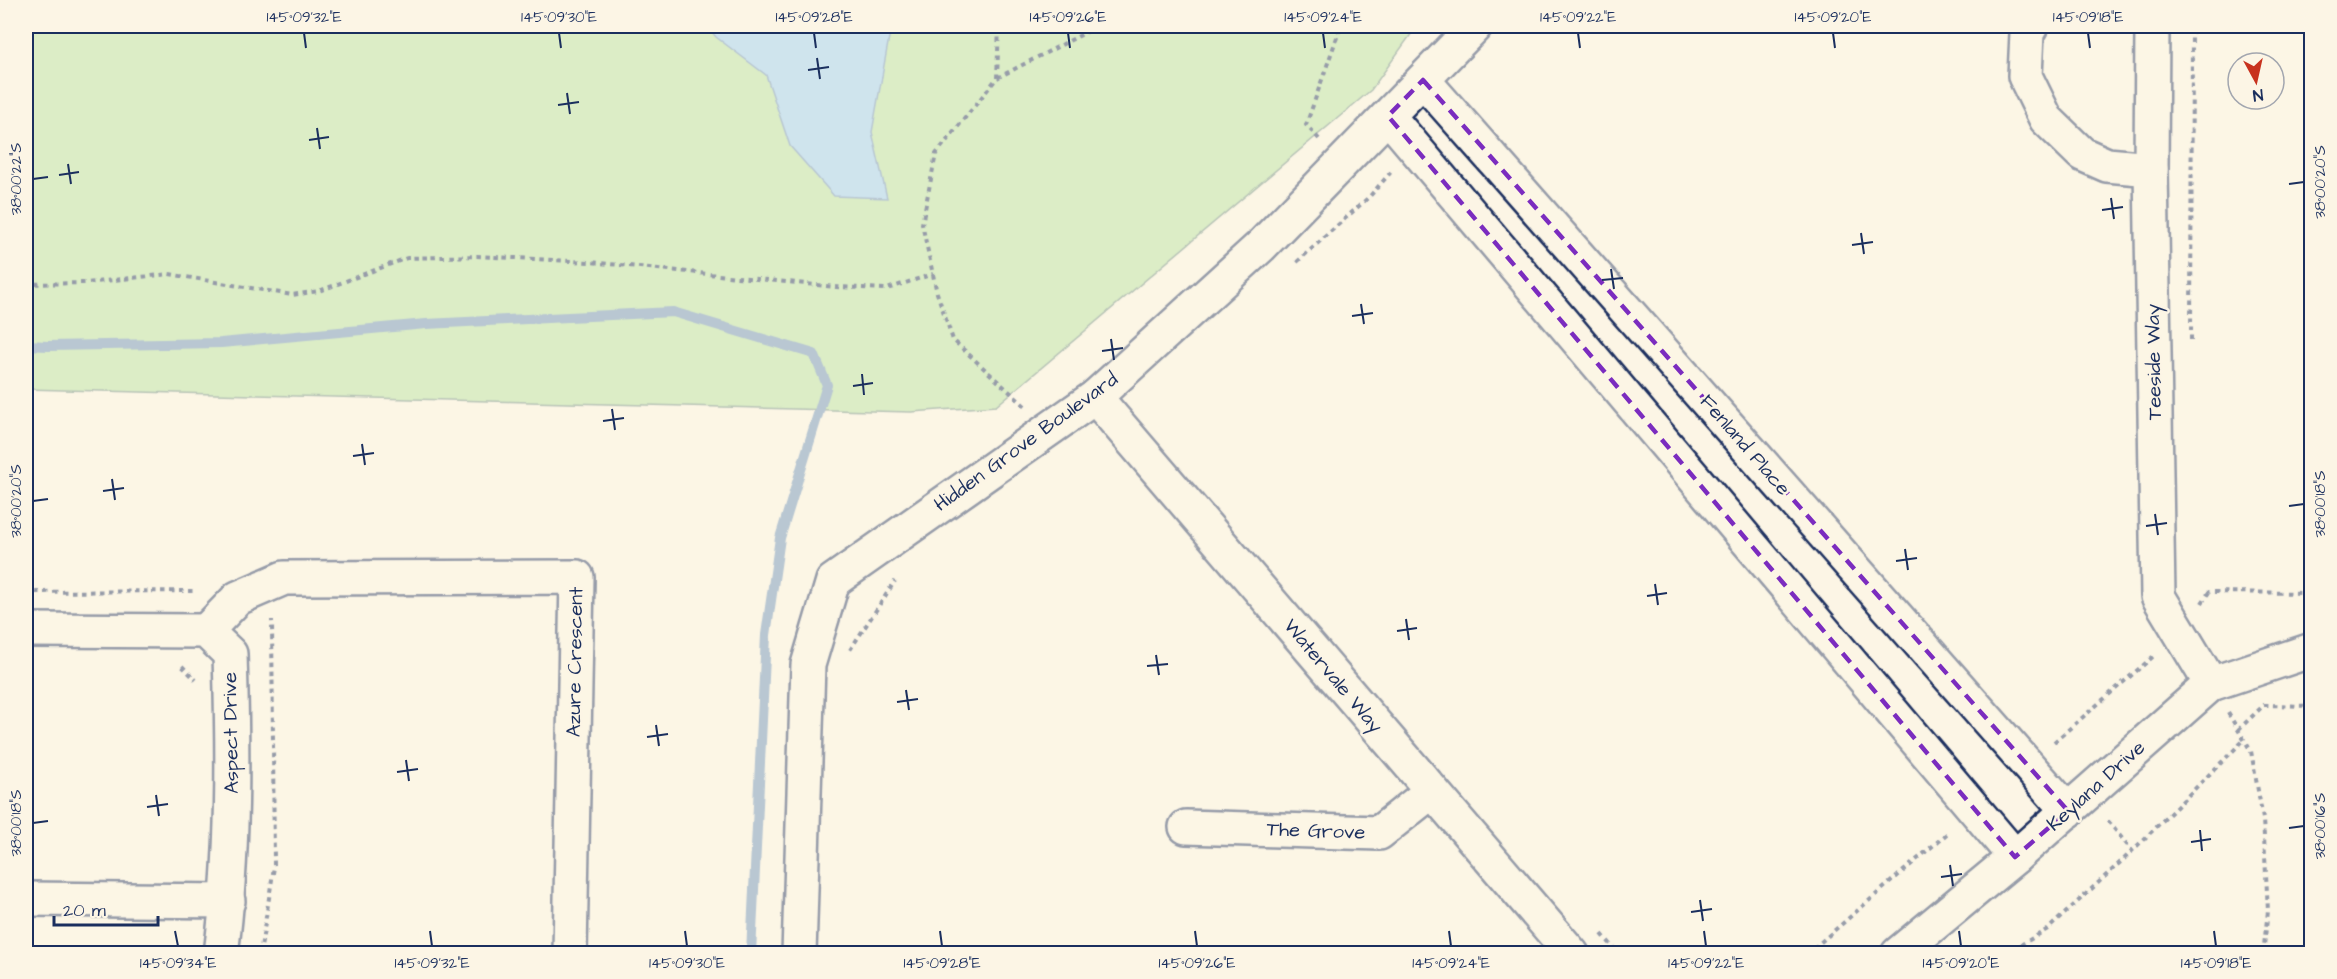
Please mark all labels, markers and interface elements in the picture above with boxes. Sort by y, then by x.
text: 145°09'32"E [266,7,342,28]
text: 145°09'30"E [521,7,597,28]
text: 145°09'28"E [775,7,853,28]
text: 145°09'26"E [1030,7,1107,28]
text: 145°09'24"E [1284,7,1362,28]
text: 145°09'22"E [1540,7,1616,28]
text: 145°09'20"E [1795,7,1872,28]
text: 145°09'18"E [2053,7,2123,28]
north arrow [2226,51,2286,111]
text: N [2251,83,2264,106]
text: 38°00'22"S [6,142,27,215]
text: 38°00'20"S [2310,145,2331,219]
street label: Teeside Way [2139,304,2170,420]
street label: Hidden Grove Boulevard [928,366,1124,518]
street label: Fenland Place [1693,388,1797,502]
text: 38°00'20"S [6,464,27,538]
text: 38°00'18"S [2310,470,2331,537]
street label: Azure Crescent [560,587,590,737]
street label: Watervale Way [1276,613,1389,740]
street label: Aspect Drive [216,672,246,794]
street label: Keylana Drive [2041,734,2152,839]
text: 38°00'18"S [6,789,27,856]
text: 38°00'16"S [2310,792,2331,859]
street label: The Grove [1266,815,1366,847]
scale bar [54,889,158,927]
text: 20 m [63,898,106,923]
text: 145°09'34"E [140,953,216,974]
text: 145°09'32"E [394,953,470,974]
text: 145°09'30"E [649,953,725,974]
text: 145°09'28"E [903,953,981,974]
text: 145°09'26"E [1159,953,1236,974]
text: 145°09'24"E [1412,953,1490,974]
text: 145°09'22"E [1668,953,1744,974]
text: 145°09'20"E [1923,953,2000,974]
text: 145°09'18"E [2181,953,2251,974]

